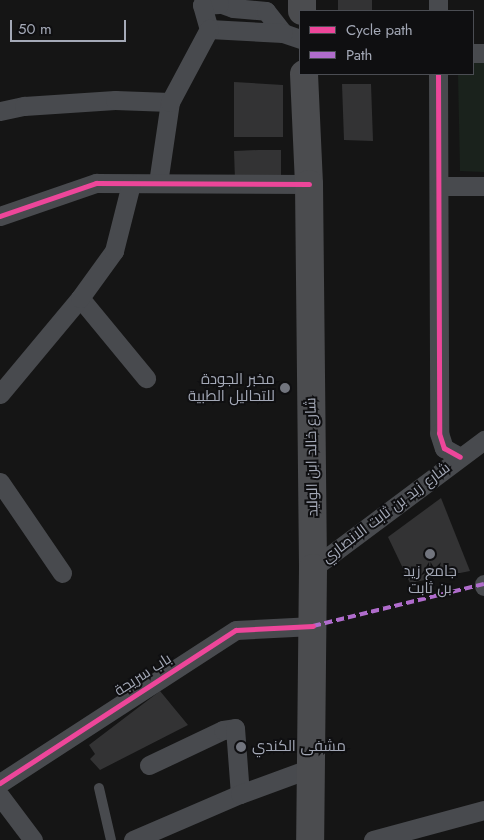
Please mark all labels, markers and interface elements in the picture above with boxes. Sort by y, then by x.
scale bar [12,10,129,42]
legend [299,10,474,75]
text: 50 m [18,18,52,40]
text: Cycle path [346,19,413,41]
text: Path [346,44,372,66]
place label: مخبر الجودة للتحاليل الطبية [188,370,275,405]
marker: مخبر الجودة للتحاليل الطبية [279,382,291,394]
street label: شارع خالد ابن الوليد [302,397,322,517]
street label: شارع زيد بن ثابت الانصاري [318,459,454,567]
marker: جامع زيد بن ثابت [424,548,436,560]
place label: جامع زيد بن ثابت [403,562,457,597]
street label: باب سريجة [111,650,175,700]
place label: مشفى الكندي [252,738,346,756]
marker: مشفى الكندي [234,740,248,754]

